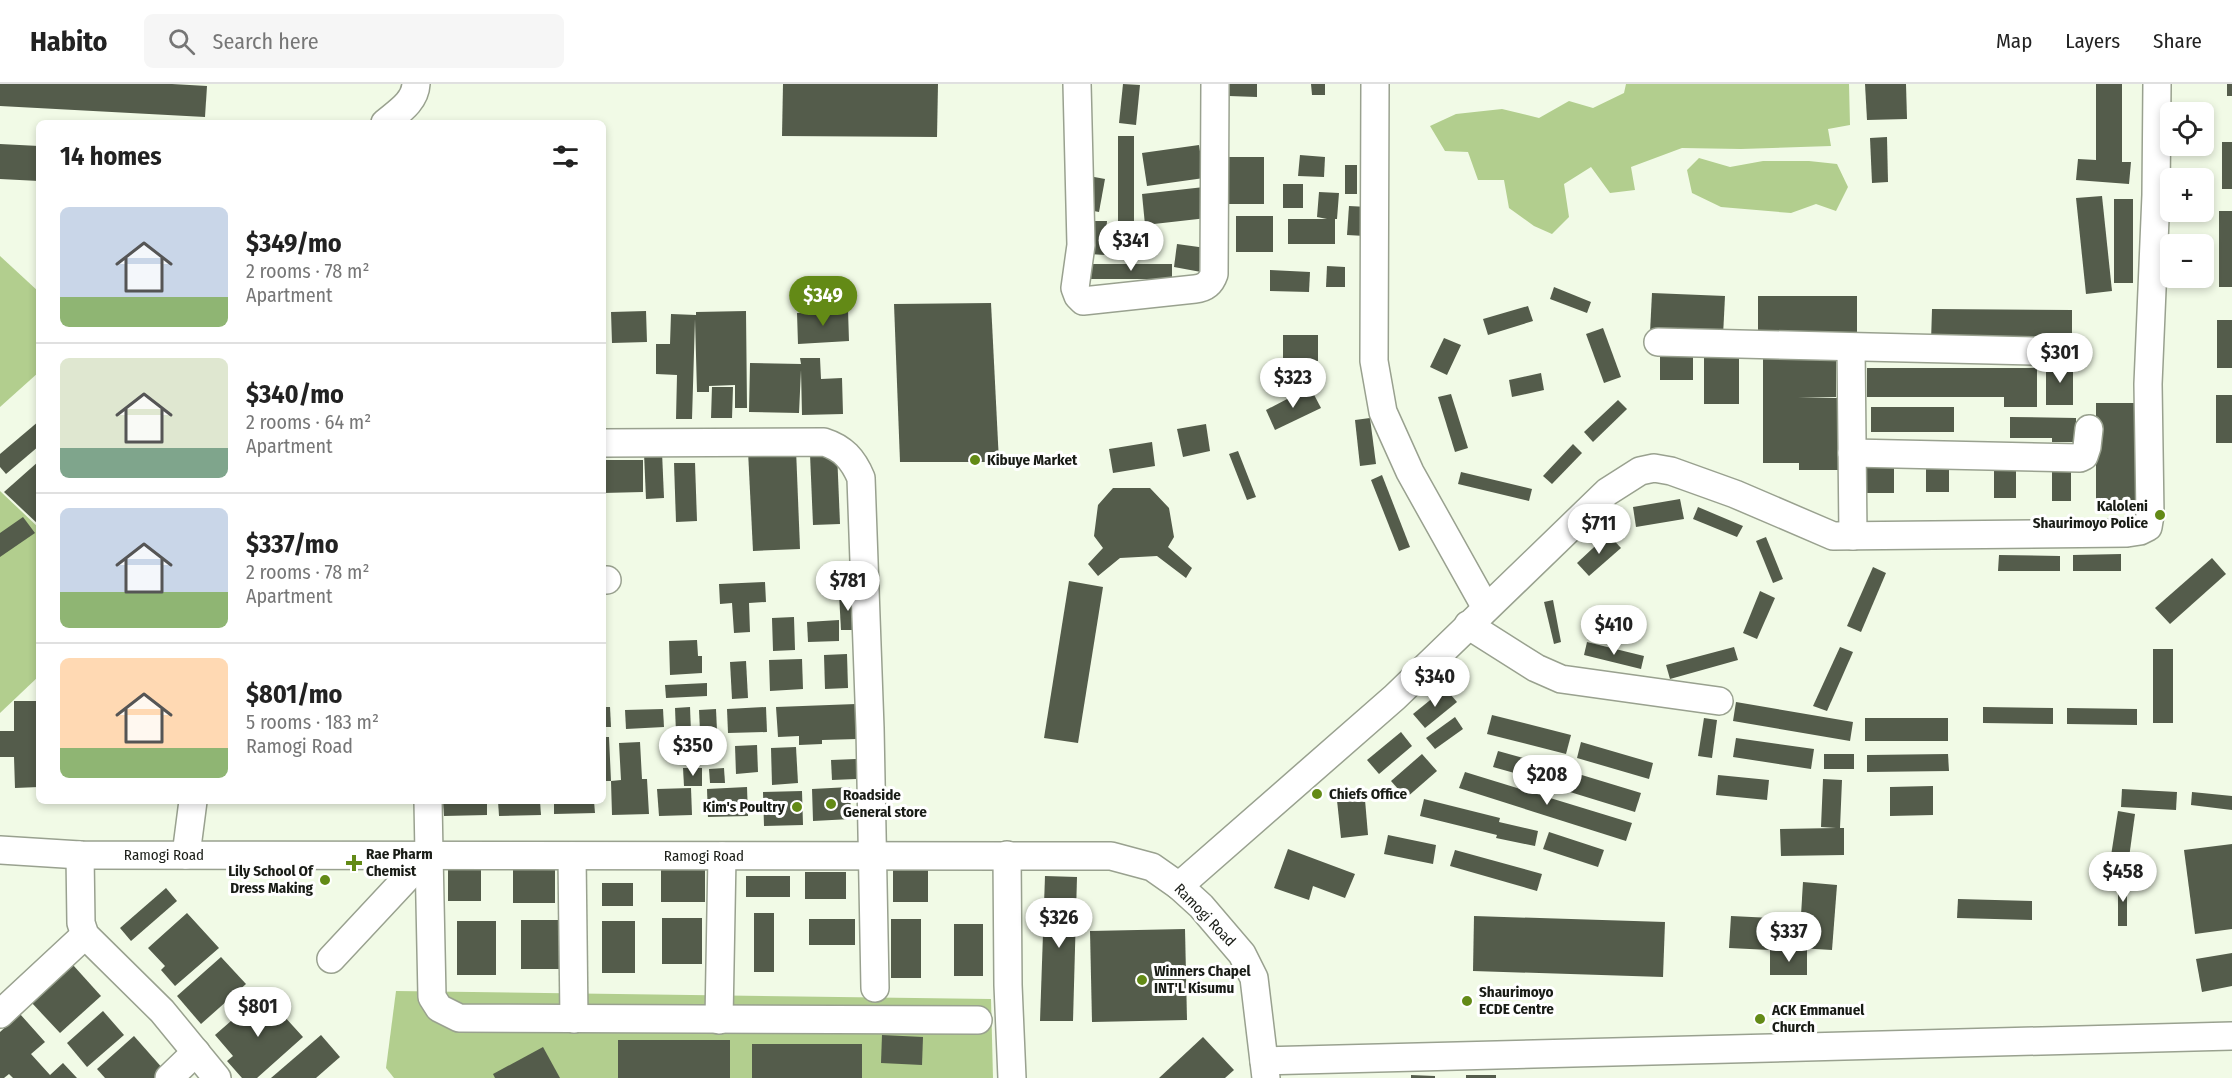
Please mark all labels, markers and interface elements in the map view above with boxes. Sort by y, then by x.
search box [144,14,564,68]
text: Habito [30,25,108,58]
icon: search [165,25,198,58]
text: Search here [213,28,319,55]
text: Map [1996,28,2032,54]
text: Layers [2065,28,2120,54]
text: Share [2153,28,2202,54]
map controls [2160,102,2214,288]
button: locate [2160,102,2214,156]
icon: filters [549,140,582,173]
text: 14 homes [60,141,162,172]
button: + [2160,168,2214,222]
pin: $341 [1095,221,1167,272]
text: $349/mo [246,228,342,259]
text: $341 [1113,228,1149,252]
icon: home [108,231,180,303]
button: − [2160,234,2214,288]
text: 2 rooms · 78 m² [246,259,369,283]
pin: $349 [787,276,859,327]
text: Apartment [246,283,333,307]
text: $349 [803,283,843,307]
pin: $301 [2024,333,2096,384]
text: $301 [2041,340,2079,364]
pin: $323 [1257,358,1329,409]
text: $323 [1274,365,1312,389]
text: $340/mo [246,379,344,410]
icon: home [108,382,180,454]
text: 2 rooms · 64 m² [246,410,371,434]
text: Apartment [246,434,333,458]
place label: Kibuye Market [987,451,1078,469]
marker: Kibuye Market [968,453,982,467]
place label: Kaloleni Shaurimoyo Police [2033,497,2148,532]
pin: $711 [1563,504,1635,555]
marker: Kaloleni Shaurimoyo Police [2153,508,2167,522]
text: $711 [1582,511,1616,535]
text: $337/mo [246,529,339,560]
icon: home [108,532,180,604]
text: 2 rooms · 78 m² [246,560,369,584]
pin: $781 [812,561,884,612]
text: $781 [830,568,866,592]
text: Apartment [246,584,333,608]
pin: $410 [1578,605,1650,656]
text: $410 [1595,612,1633,636]
pin: $340 [1399,657,1471,708]
text: $340 [1415,664,1455,688]
text: $801/mo [246,679,342,710]
icon: home [108,682,180,754]
text: 5 rooms · 183 m² [246,710,379,734]
pin: $350 [657,726,729,777]
text: $350 [673,733,713,757]
text: Ramogi Road [246,734,353,758]
pin: $208 [1511,755,1583,806]
text: $208 [1527,762,1567,786]
place label: Chiefs Office [1329,785,1407,803]
place label: Roadside General store [843,786,927,821]
marker: Chiefs Office [1310,787,1324,801]
marker: Roadside General store [824,797,838,811]
place label: Kim's Poultry [703,798,786,816]
marker: Kim's Poultry [790,800,804,814]
place label: Rae Pharm Chemist [366,845,433,880]
street label: Ramogi Road [124,846,204,864]
street label: Ramogi Road [664,847,744,865]
pin: $458 [2087,852,2159,903]
marker: Rae Pharm Chemist [347,856,361,870]
text: $458 [2103,859,2143,883]
place label: Lily School Of Dress Making [228,862,314,897]
marker: Lily School Of Dress Making [318,873,332,887]
street label: Ramogi Road [1171,880,1239,950]
pin: $326 [1023,898,1095,949]
text: $326 [1040,905,1078,929]
pin: $337 [1753,912,1825,963]
text: $337 [1770,919,1808,943]
place label: Winners Chapel INT'L Kisumu [1154,962,1252,997]
marker: Winners Chapel INT'L Kisumu [1135,973,1149,987]
place label: Shaurimoyo ECDE Centre [1479,983,1554,1018]
pin: $801 [222,987,294,1038]
text: $801 [238,994,278,1018]
marker: Shaurimoyo ECDE Centre [1460,994,1474,1008]
place label: ACK Emmanuel Church [1771,1001,1865,1036]
marker: ACK Emmanuel Church [1753,1012,1767,1026]

